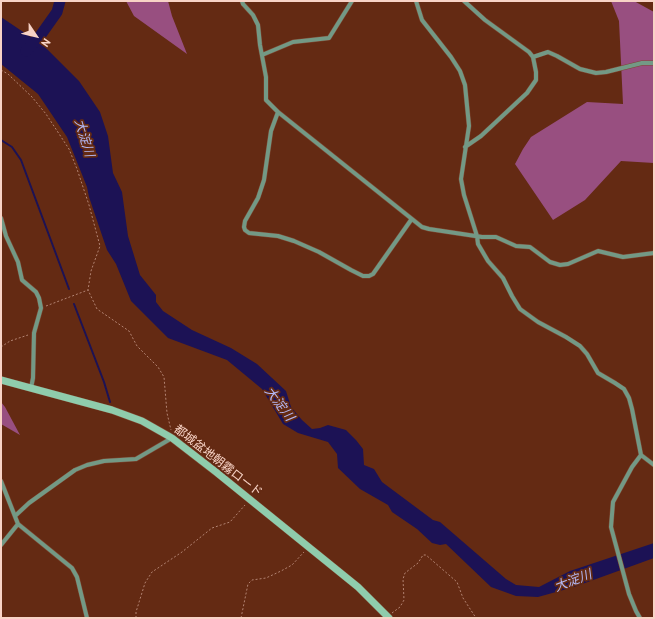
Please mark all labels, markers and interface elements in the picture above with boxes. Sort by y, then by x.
north arrow [16,16,56,56]
text: N [38,36,54,50]
water label: 大淀川 [71,117,97,159]
water label: 大淀川 [261,384,297,424]
street label: 都城盆地朝霧ロード [171,422,265,500]
water label: 大淀川 [552,567,594,595]

